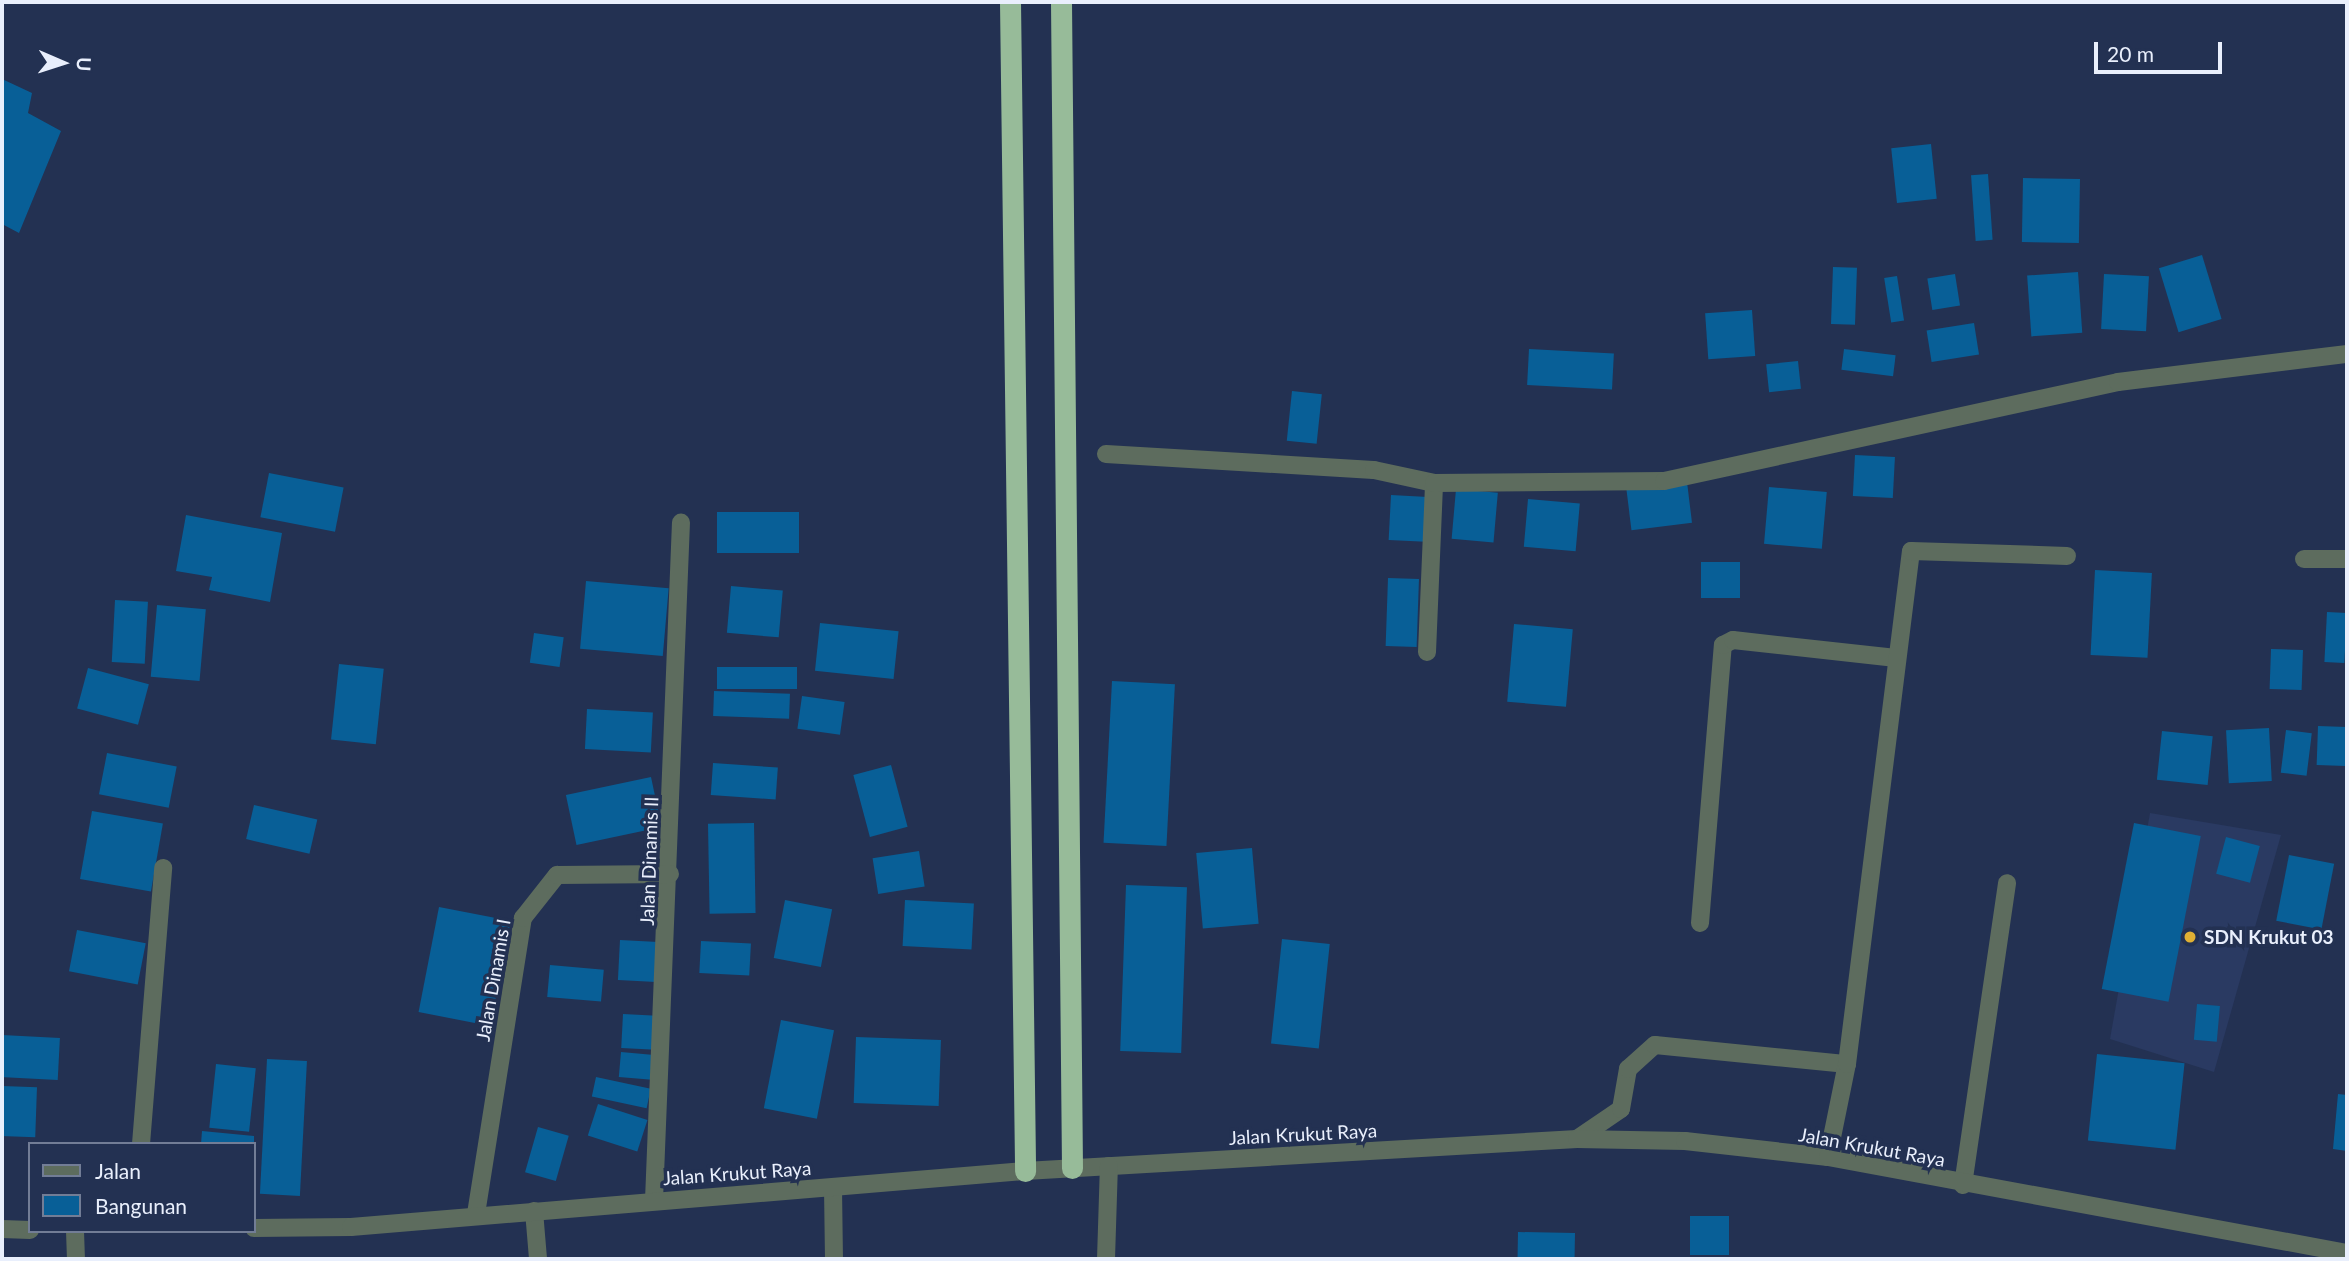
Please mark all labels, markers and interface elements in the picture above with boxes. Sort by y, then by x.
north arrow [28,28,98,98]
scale bar [2097,28,2225,72]
text: 20 m [2107,41,2154,66]
text: U [73,56,96,72]
street label: Jalan Dinamis II [635,796,663,926]
street label: Jalan Dinamis I [471,917,515,1043]
place label: SDN Krukut 03 [2204,926,2334,948]
marker: SDN Krukut 03 [2182,929,2198,945]
street label: Jalan Krukut Raya [1228,1119,1378,1149]
street label: Jalan Krukut Raya [1797,1123,1947,1171]
legend [28,1142,256,1233]
street label: Jalan Krukut Raya [662,1156,812,1190]
text: Jalan [95,1158,141,1183]
text: Bangunan [95,1193,187,1218]

